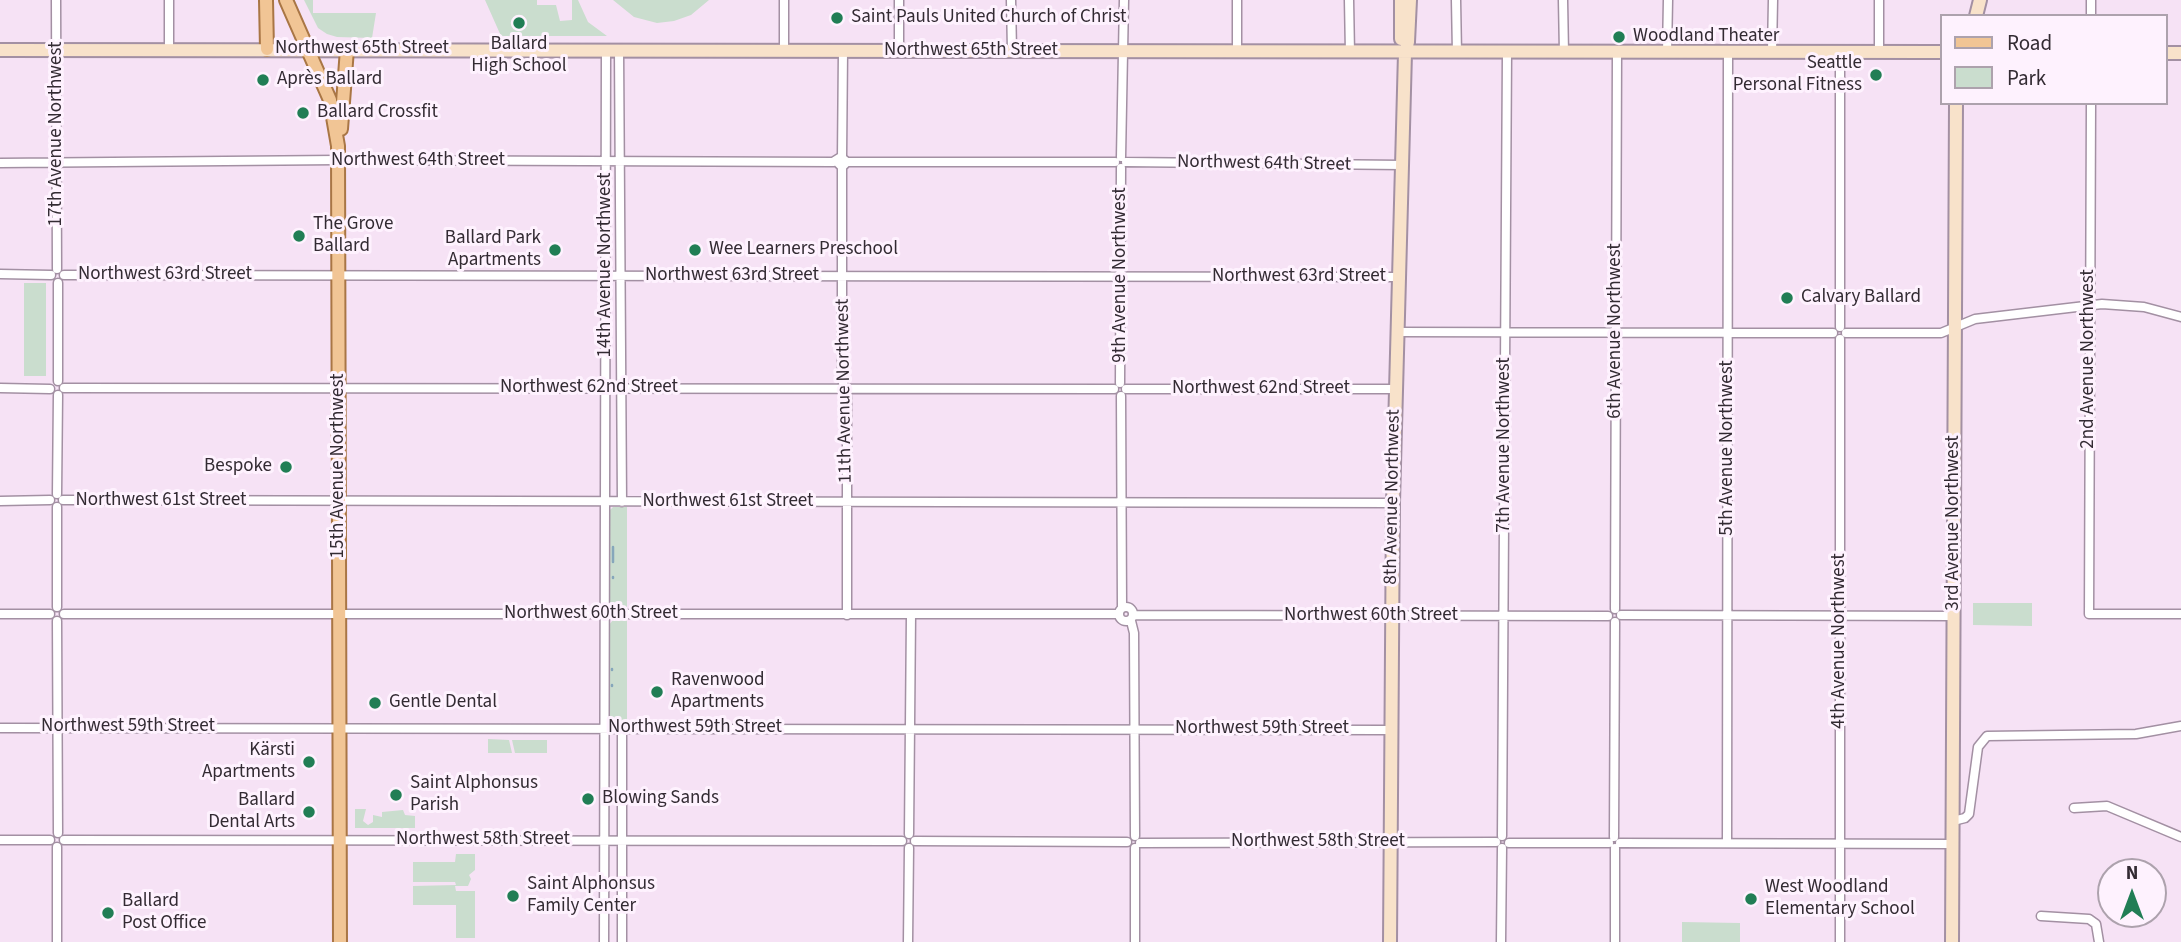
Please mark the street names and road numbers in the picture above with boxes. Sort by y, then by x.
street label: Northwest 65th Street [275,38,449,60]
street label: Northwest 65th Street [884,40,1058,62]
street label: 17th Avenue Northwest [46,42,68,226]
street label: Northwest 64th Street [331,150,505,172]
street label: Northwest 64th Street [1177,151,1351,177]
street label: 14th Avenue Northwest [595,173,617,357]
street label: 9th Avenue Northwest [1110,187,1132,363]
street label: 6th Avenue Northwest [1605,243,1627,419]
street label: Northwest 63rd Street [78,264,252,286]
street label: Northwest 63rd Street [645,265,819,287]
street label: Northwest 63rd Street [1212,266,1386,288]
street label: 2nd Avenue Northwest [2078,269,2100,449]
street label: 11th Avenue Northwest [832,298,858,484]
street label: 7th Avenue Northwest [1494,357,1516,533]
street label: 5th Avenue Northwest [1717,360,1739,536]
street label: 15th Avenue Northwest [328,374,350,558]
street label: Northwest 62nd Street [500,377,678,399]
street label: Northwest 62nd Street [1172,378,1350,400]
street label: 8th Avenue Northwest [1380,409,1406,585]
street label: 3rd Avenue Northwest [1943,435,1965,611]
street label: Northwest 61st Street [75,490,247,512]
street label: Northwest 61st Street [642,491,814,513]
street label: 4th Avenue Northwest [1829,553,1851,729]
street label: Northwest 60th Street [504,603,678,625]
street label: Northwest 60th Street [1284,605,1458,627]
street label: Northwest 59th Street [41,716,215,738]
street label: Northwest 59th Street [608,717,782,739]
street label: Northwest 59th Street [1175,718,1349,740]
street label: Northwest 58th Street [396,829,570,851]
street label: Northwest 58th Street [1231,831,1405,853]

